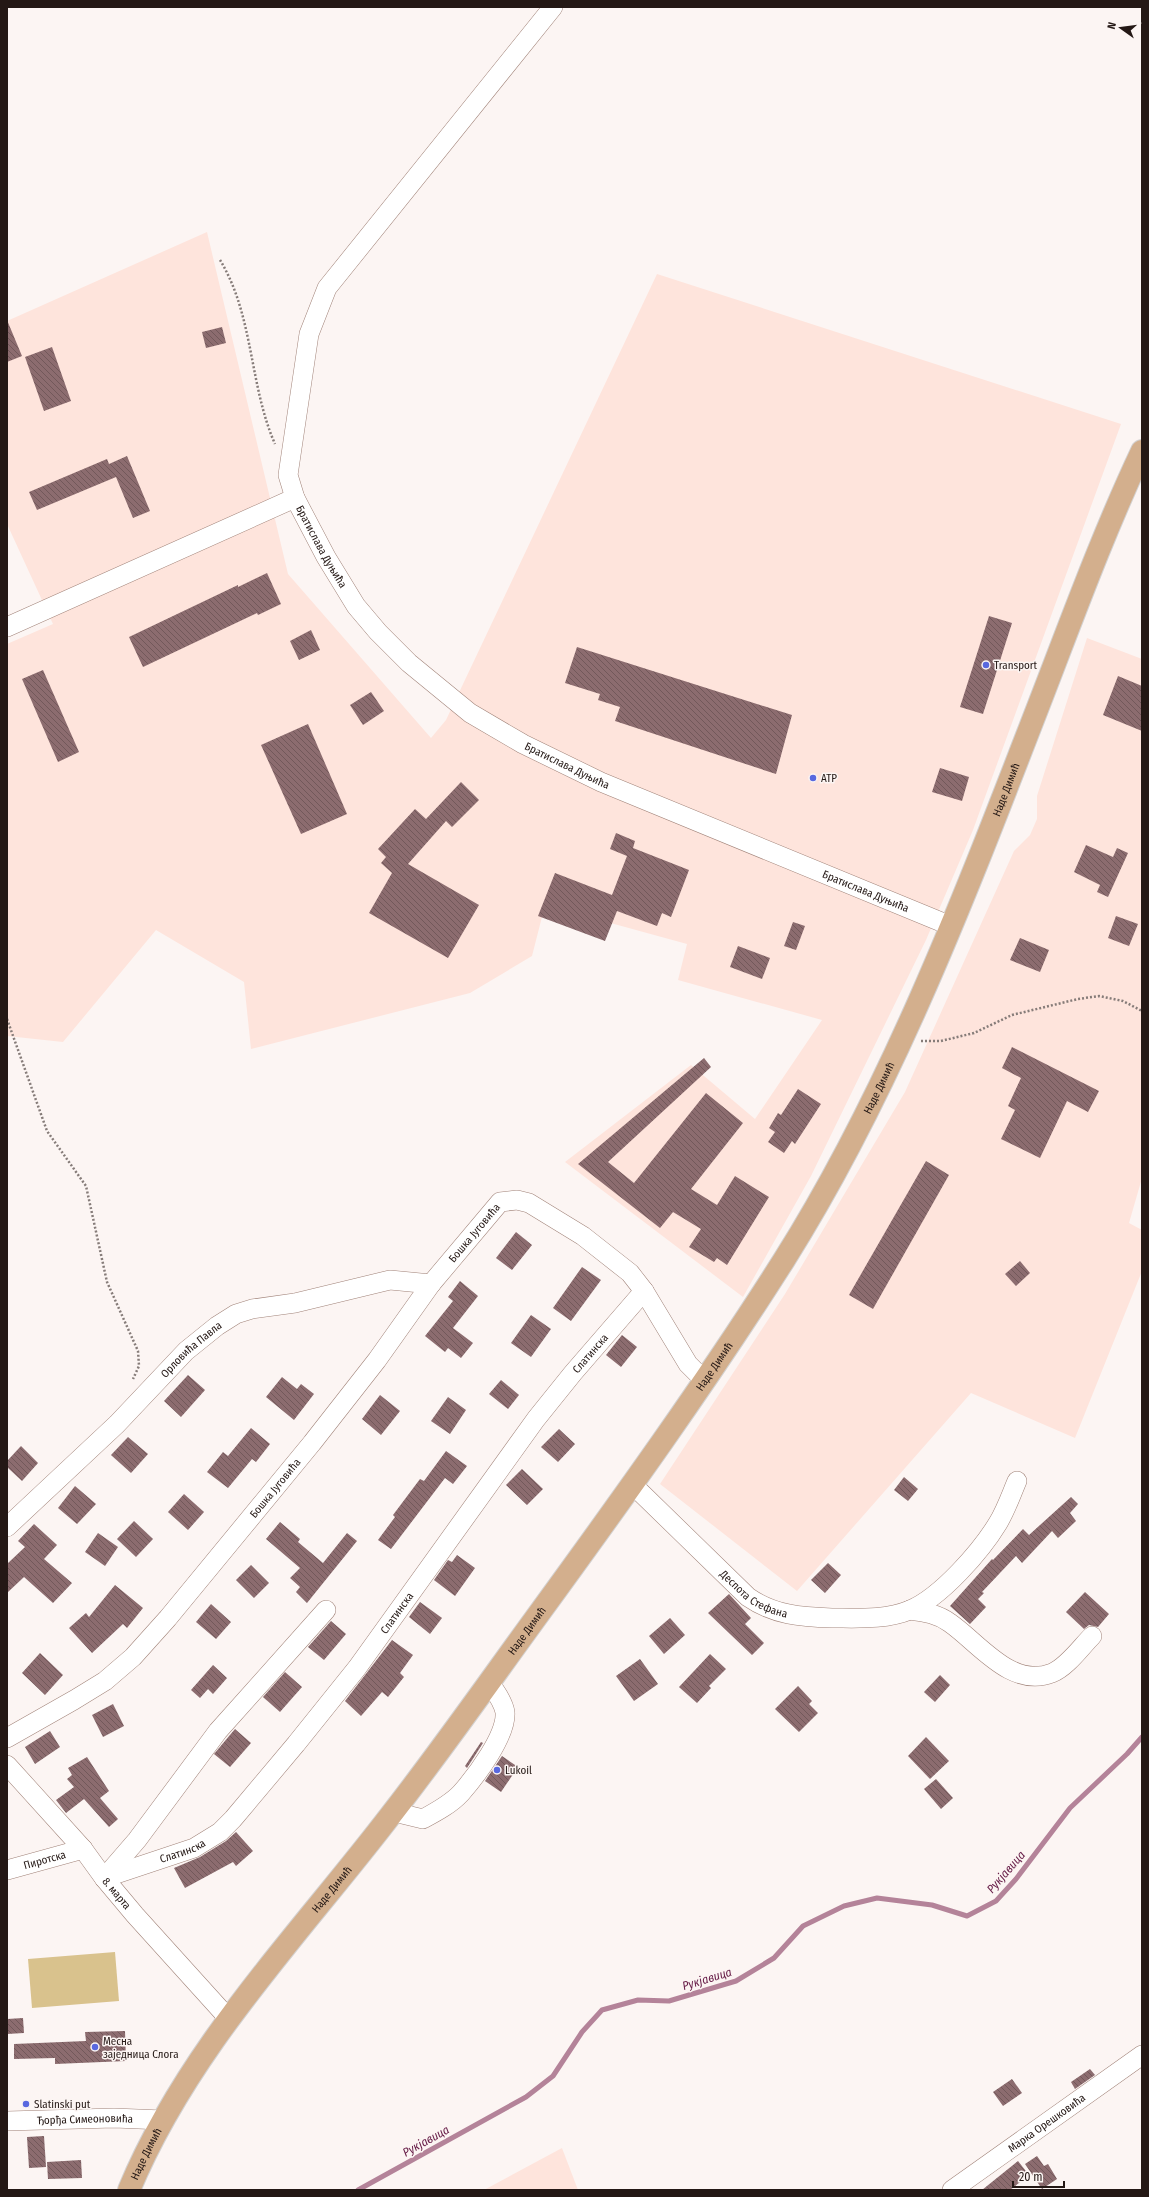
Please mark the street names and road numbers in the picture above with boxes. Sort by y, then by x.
street label: Братислава Дуњића [294,503,350,590]
street label: Братислава Дуњића [523,739,611,791]
street label: Наде Димић [990,761,1022,818]
street label: Братислава Дуњића [821,867,911,915]
street label: Наде Димић [861,1060,897,1116]
street label: Бошка Југовића [446,1201,503,1265]
street label: Орловића Павла [158,1318,224,1380]
street label: Слатинска [570,1331,611,1376]
street label: Наде Димић [693,1339,735,1393]
street label: Бошка Југовића [247,1456,303,1520]
street label: Деспота Стефана [717,1566,789,1620]
street label: Слатинска [377,1590,416,1636]
street label: Наде Димић [505,1604,548,1657]
street label: Слатинска [158,1836,208,1865]
street label: Пиротска [22,1848,67,1872]
street label: Наде Димић [309,1863,354,1915]
street label: 8. марта [100,1875,134,1912]
street label: Марка Орешковића [1005,2091,1088,2155]
street label: Ђорђа Симеоновића [37,2111,133,2127]
street label: Наде Димић [128,2126,164,2182]

